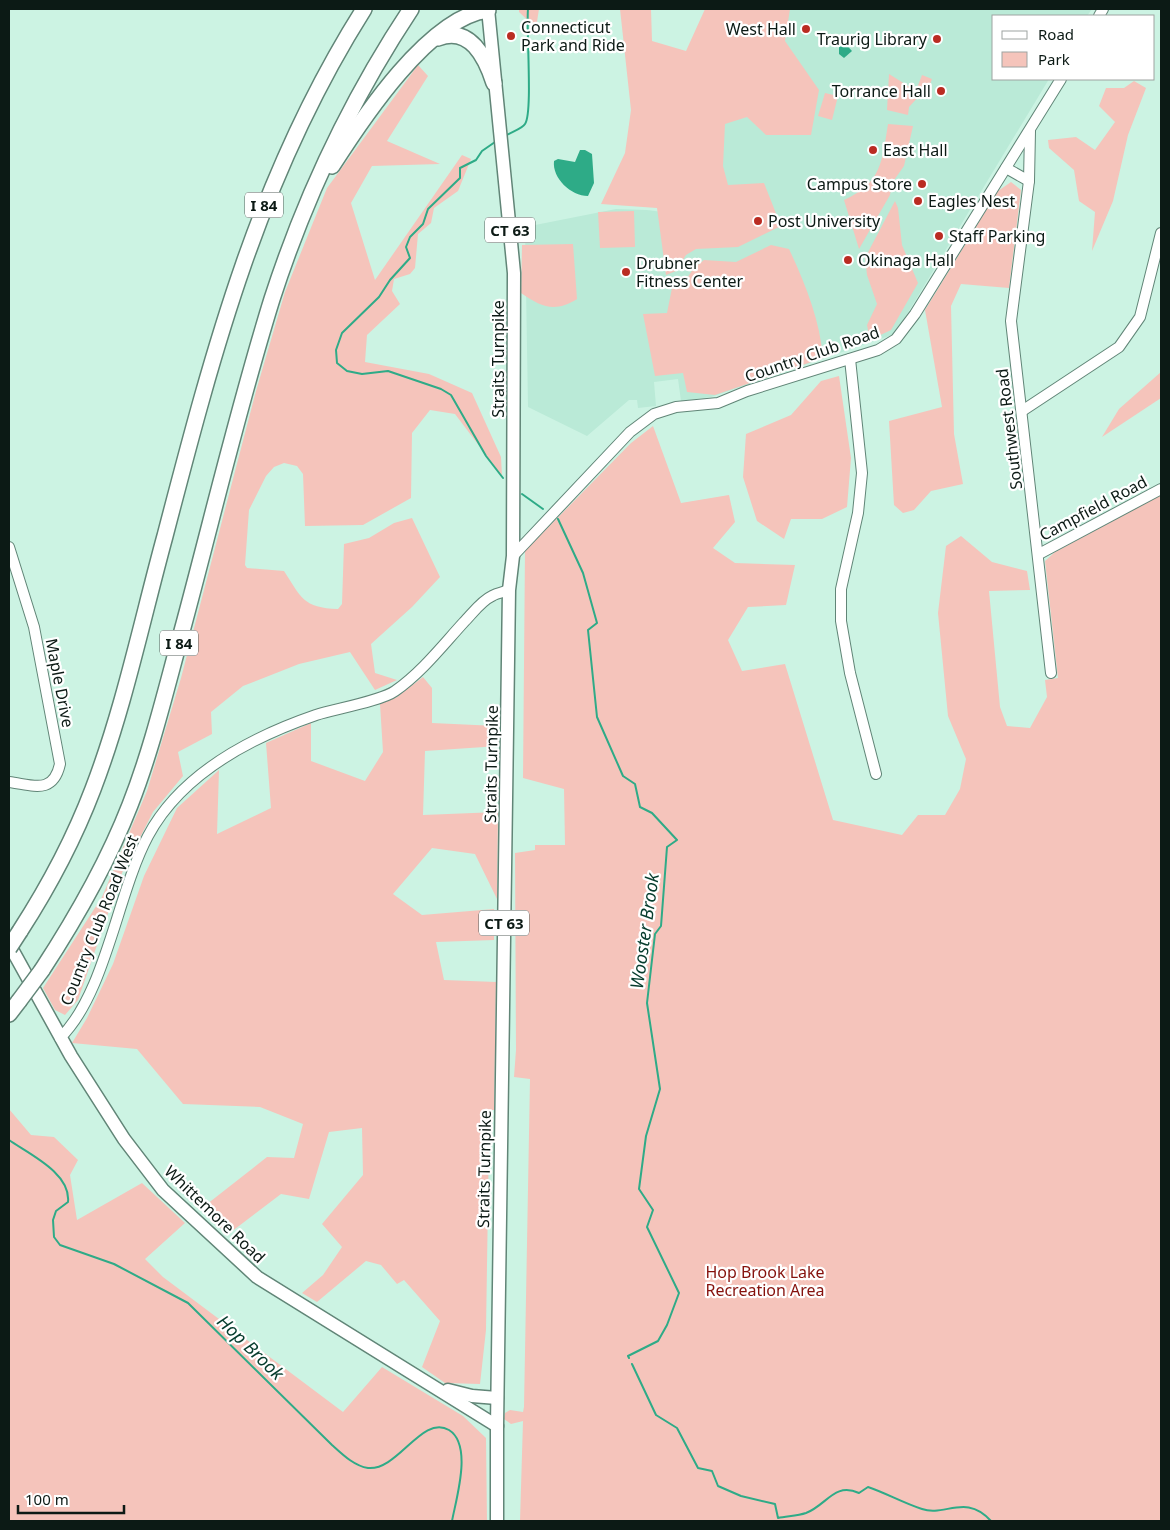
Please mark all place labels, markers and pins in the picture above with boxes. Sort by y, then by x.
place label: Connecticut Park and Ride [521,16,625,56]
place label: West Hall [726,18,796,40]
marker: West Hall [800,23,812,35]
place label: Traurig Library [817,28,928,50]
marker: Connecticut Park and Ride [505,30,517,42]
marker: Traurig Library [931,33,943,45]
place label: Torrance Hall [832,80,931,102]
marker: Torrance Hall [935,85,947,97]
place label: East Hall [883,139,948,161]
marker: East Hall [867,144,879,156]
place label: Campus Store [807,173,912,195]
marker: Campus Store [916,178,928,190]
place label: Eagles Nest [928,190,1016,212]
marker: Eagles Nest [912,195,924,207]
place label: Post University [768,210,881,232]
marker: Post University [752,215,764,227]
place label: Staff Parking [949,225,1045,247]
marker: Staff Parking [933,230,945,242]
place label: Okinaga Hall [858,249,954,271]
place label: Drubner Fitness Center [636,252,743,292]
marker: Okinaga Hall [842,254,854,266]
marker: Drubner Fitness Center [620,266,632,278]

